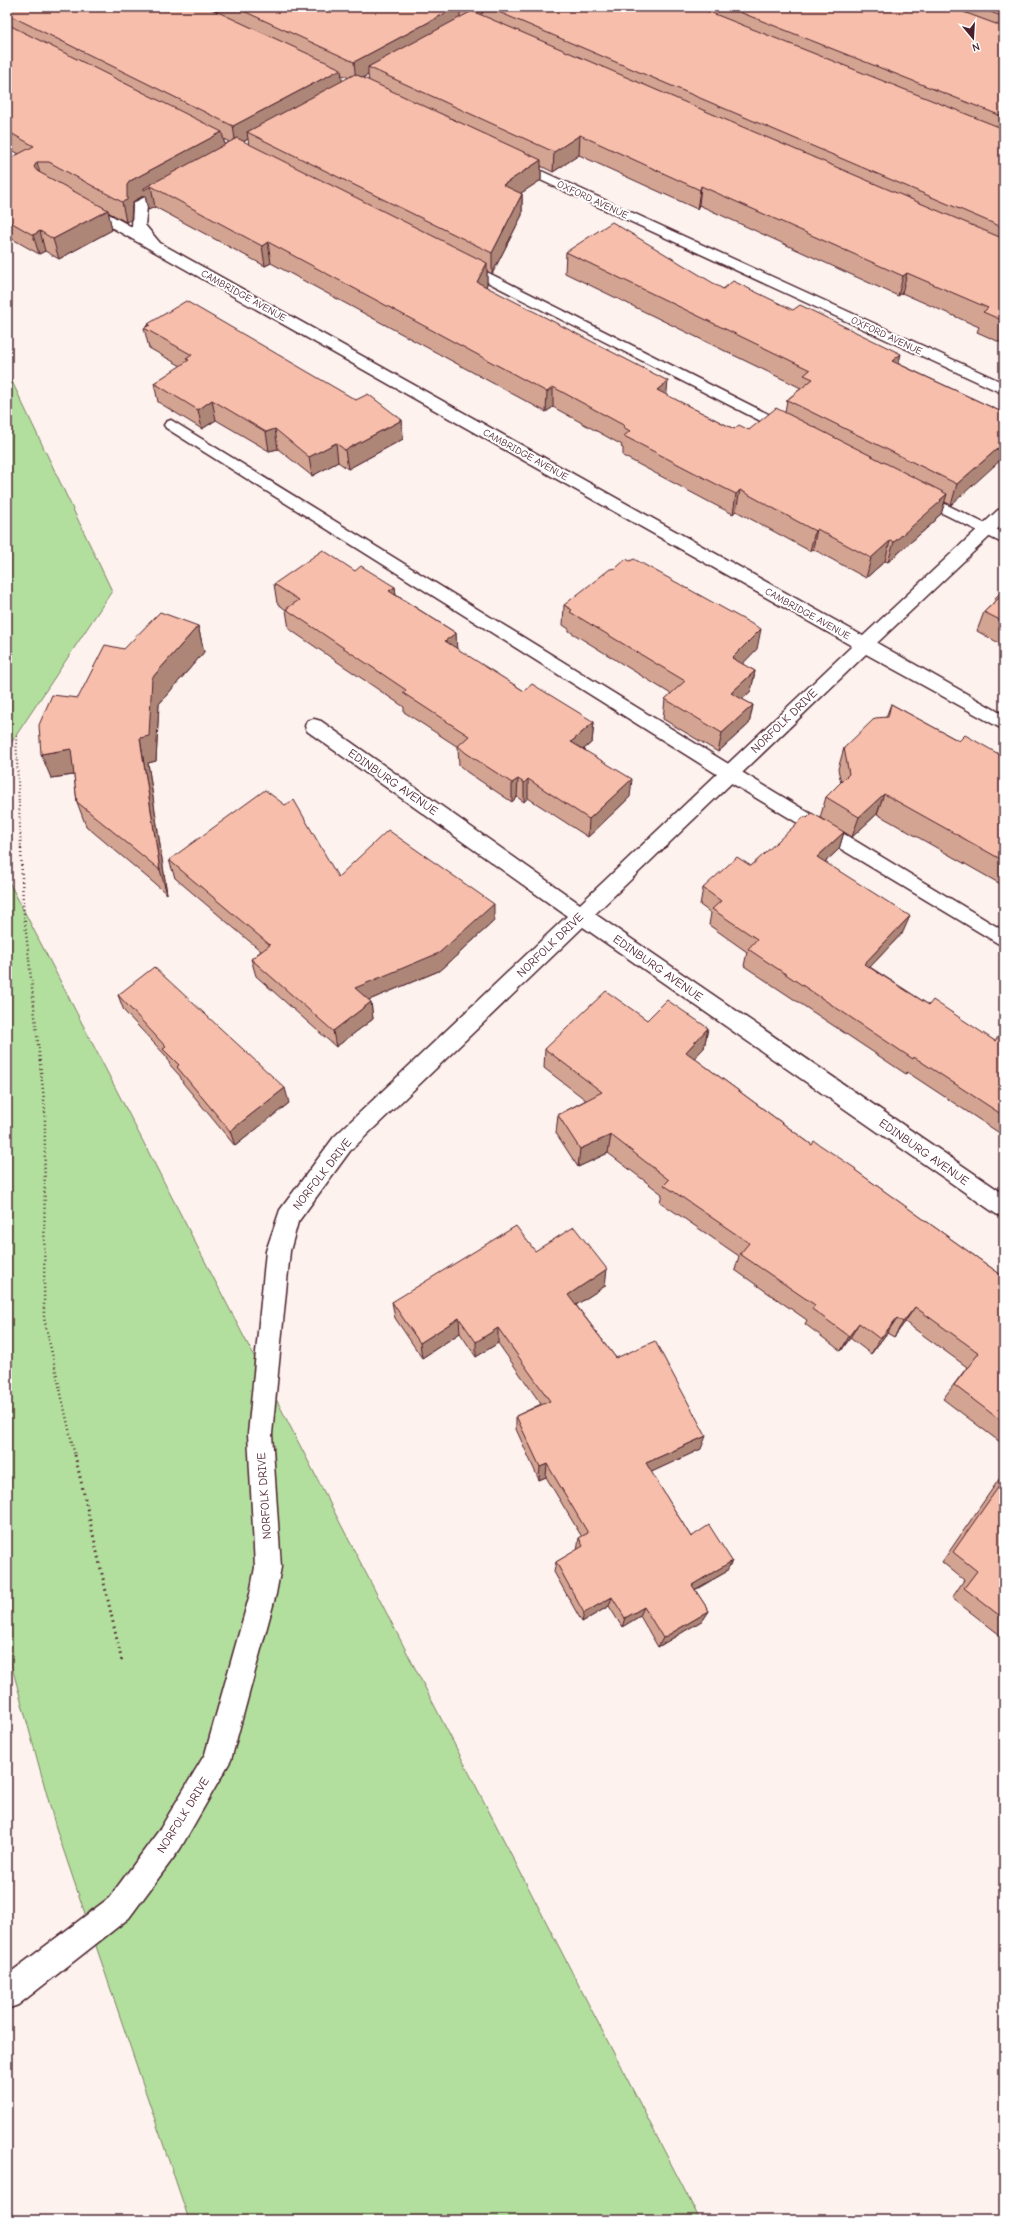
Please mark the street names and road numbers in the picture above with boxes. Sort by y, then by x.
street label: OXFORD AVENUE [555,178,630,222]
street label: CAMBRIDGE AVENUE [199,267,288,324]
street label: OXFORD AVENUE [849,314,924,358]
street label: CAMBRIDGE AVENUE [481,426,570,483]
street label: CAMBRIDGE AVENUE [763,585,852,642]
street label: NORFOLK DRIVE [748,686,820,756]
street label: EDINBURG AVENUE [346,746,440,818]
street label: NORFOLK DRIVE [514,910,586,980]
street label: EDINBURG AVENUE [611,932,705,1004]
street label: EDINBURG AVENUE [877,1116,971,1188]
street label: NORFOLK DRIVE [290,1135,354,1213]
street label: NORFOLK DRIVE [254,1452,274,1540]
street label: NORFOLK DRIVE [154,1774,212,1856]

